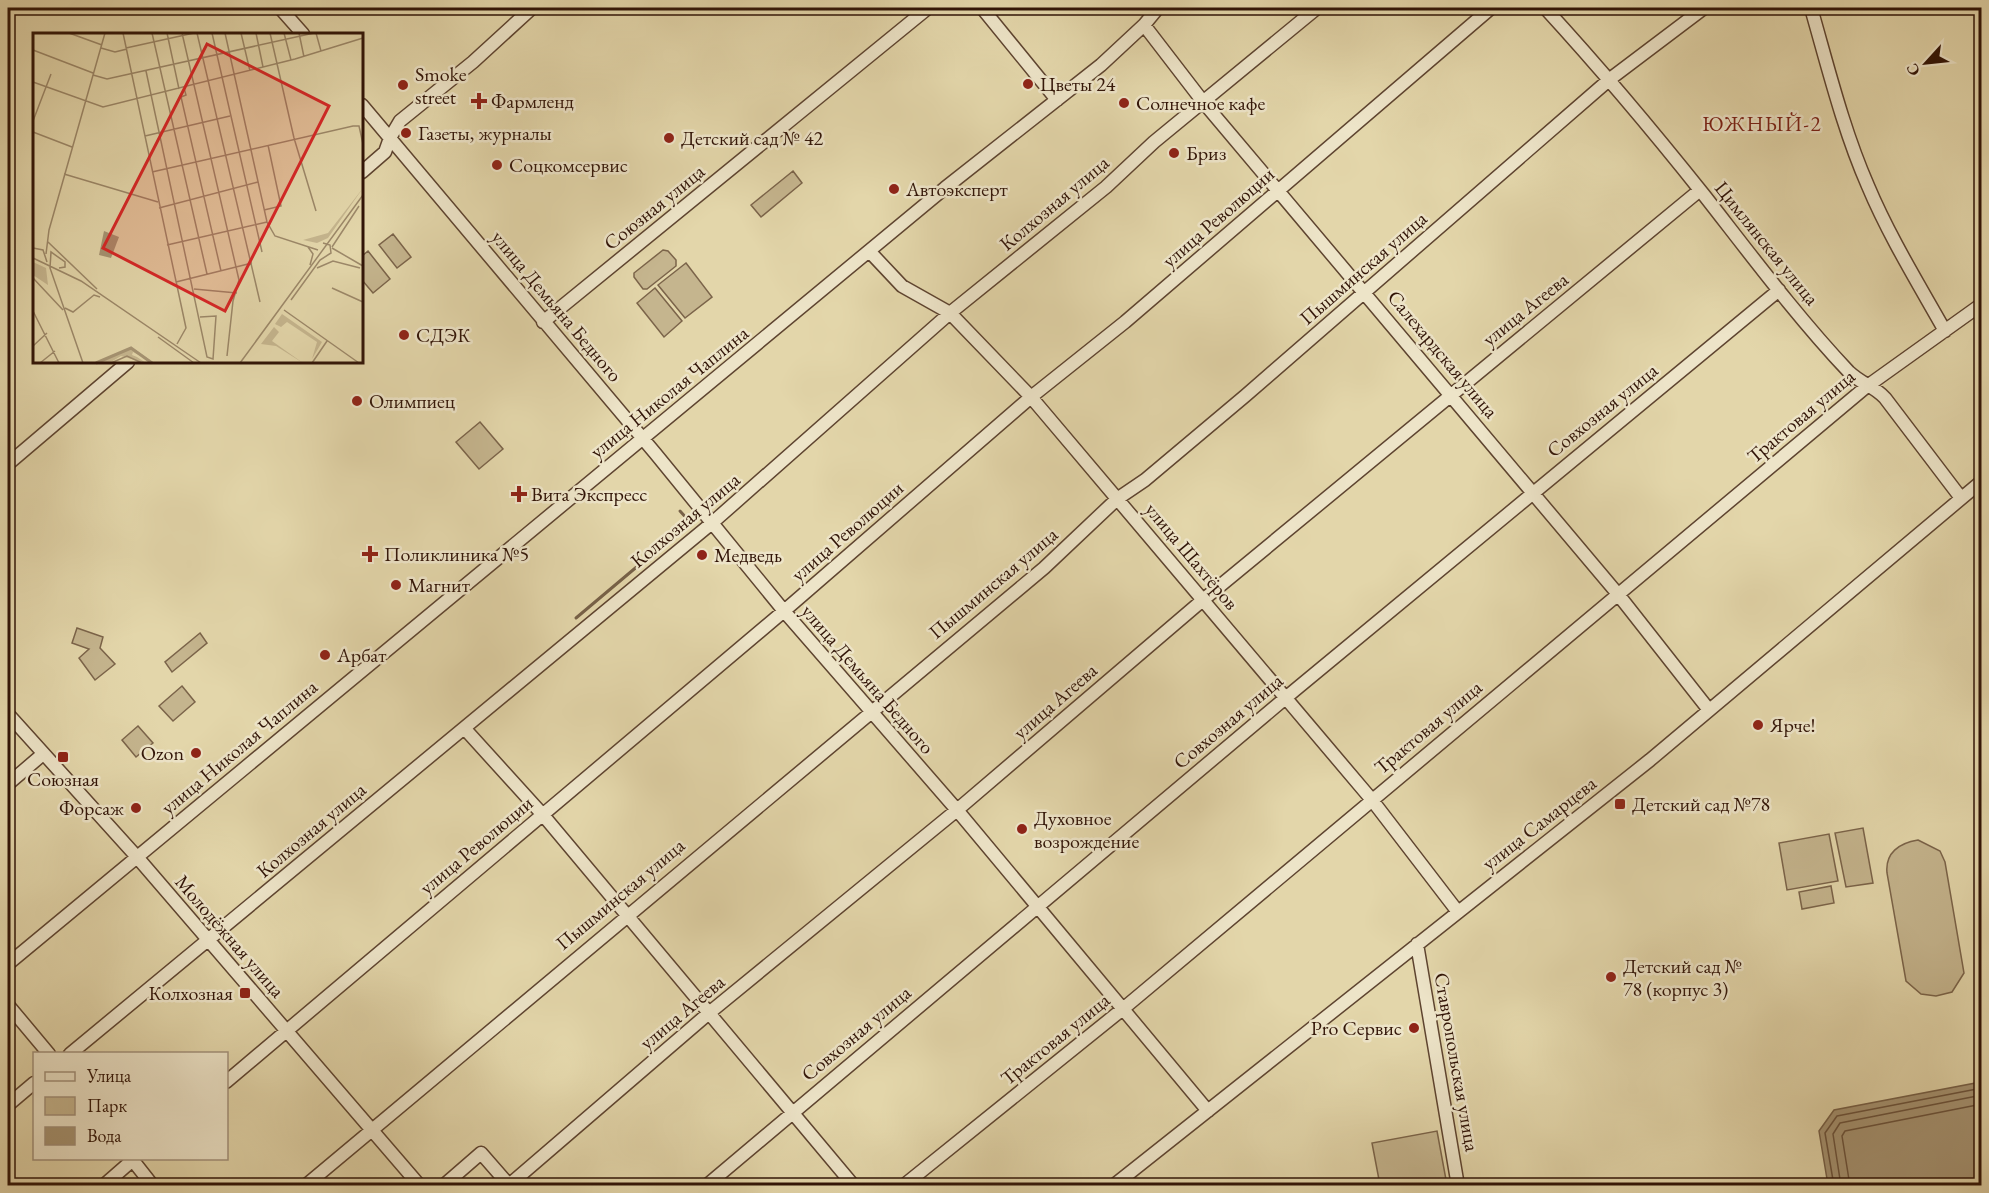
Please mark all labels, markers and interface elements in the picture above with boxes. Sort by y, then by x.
inset map [33,33,363,363]
north arrow [1896,33,1956,93]
text: С [1901,60,1925,79]
place label: Smoke street [415,61,467,110]
place label: Цветы 24 [1040,71,1116,97]
marker: Цветы 24 [1021,77,1035,91]
marker: Smoke street [396,78,410,92]
place label: Фармленд [491,88,574,114]
place label: Солнечное кафе [1136,90,1265,116]
marker: Фармленд [472,94,486,108]
marker: Солнечное кафе [1117,96,1131,110]
district label: ЮЖНЫЙ-2 [1702,110,1822,137]
place label: Газеты, журналы [418,120,552,146]
place label: Детский сад № 42 [681,125,823,151]
marker: Газеты, журналы [399,126,413,140]
marker: Детский сад № 42 [662,131,676,145]
place label: Бриз [1186,140,1227,166]
marker: Бриз [1167,146,1181,160]
street label: Колхозная улица [994,150,1114,256]
place label: Соцкомсервис [509,152,628,178]
marker: Соцкомсервис [490,158,504,172]
street label: Союзная улица [598,158,710,256]
street label: улица Революции [1156,161,1280,273]
place label: Автоэксперт [905,176,1008,202]
street label: Цимлянская улица [1709,176,1825,310]
marker: Автоэксперт [887,182,901,196]
street label: Пышминская улица [1294,205,1432,331]
street label: улица Демьяна Бедного [486,225,628,387]
street label: улица Агеева [1477,266,1573,352]
street label: Салехардская улица [1382,285,1504,423]
street label: улица Николая Чаплина [584,320,754,464]
place label: СДЭК [416,322,471,348]
marker: СДЭК [397,328,411,342]
street label: Совхозная улица [1541,357,1663,463]
street label: Трактовая улица [1742,363,1860,469]
place label: Олимпиец [369,388,456,414]
marker: Олимпиец [350,394,364,408]
street label: Колхозная улица [625,467,745,573]
street label: улица Революции [785,475,909,587]
place label: Вита Экспресс [531,481,647,507]
marker: Вита Экспресс [512,487,526,501]
street label: улица Шахтёров [1139,497,1245,615]
street label: Пышминская улица [923,521,1063,645]
place label: Поликлиника №5 [384,541,529,567]
place label: Медведь [714,542,782,568]
marker: Поликлиника №5 [361,545,379,563]
marker: Медведь [695,548,709,562]
place label: Магнит [408,572,470,598]
marker: Магнит [389,578,403,592]
street label: улица Демьяна Бедного [796,599,940,759]
place label: Арбат [336,642,386,668]
marker: Арбат [318,648,332,662]
street label: улица Агеева [1007,657,1103,745]
street label: Совхозная улица [1168,667,1288,775]
street label: улица Николая Чаплина [155,674,323,820]
street label: Трактовая улица [1369,674,1487,780]
place label: Ярче! [1769,712,1816,738]
marker: Ярче! [1751,718,1765,732]
place label: Ozon [141,740,184,766]
marker: Ozon [189,746,203,760]
marker: Союзная [56,750,70,764]
place label: Союзная [27,766,99,792]
street label: улица Самарцева [1477,770,1602,876]
street label: Колхозная улица [251,777,371,883]
street label: улица Революции [414,790,539,900]
place label: Детский сад №78 [1632,791,1770,817]
place label: Форсаж [59,795,124,821]
marker: Детский сад №78 [1613,797,1627,811]
marker: Форсаж [129,801,143,815]
place label: Духовное возрождение [1034,805,1139,854]
marker: Духовное возрождение [1015,822,1029,836]
street label: Пышминская улица [550,832,690,956]
street label: Молодёжная улица [169,869,291,1003]
place label: Детский сад № 78 (корпус 3) [1623,953,1742,1002]
street label: улица Агеева [634,969,730,1055]
marker: Детский сад № 78 (корпус 3) [1604,970,1618,984]
street label: Ставропольская улица [1428,971,1486,1153]
street label: Совхозная улица [796,979,916,1087]
place label: Колхозная [148,980,233,1006]
marker: Колхозная [238,986,252,1000]
street label: Трактовая улица [995,987,1115,1091]
place label: Pro Сервис [1311,1015,1402,1041]
marker: Pro Сервис [1407,1021,1421,1035]
legend [33,1052,228,1160]
text: Улица [86,1064,132,1087]
text: Парк [87,1094,127,1117]
text: Вода [87,1124,122,1147]

